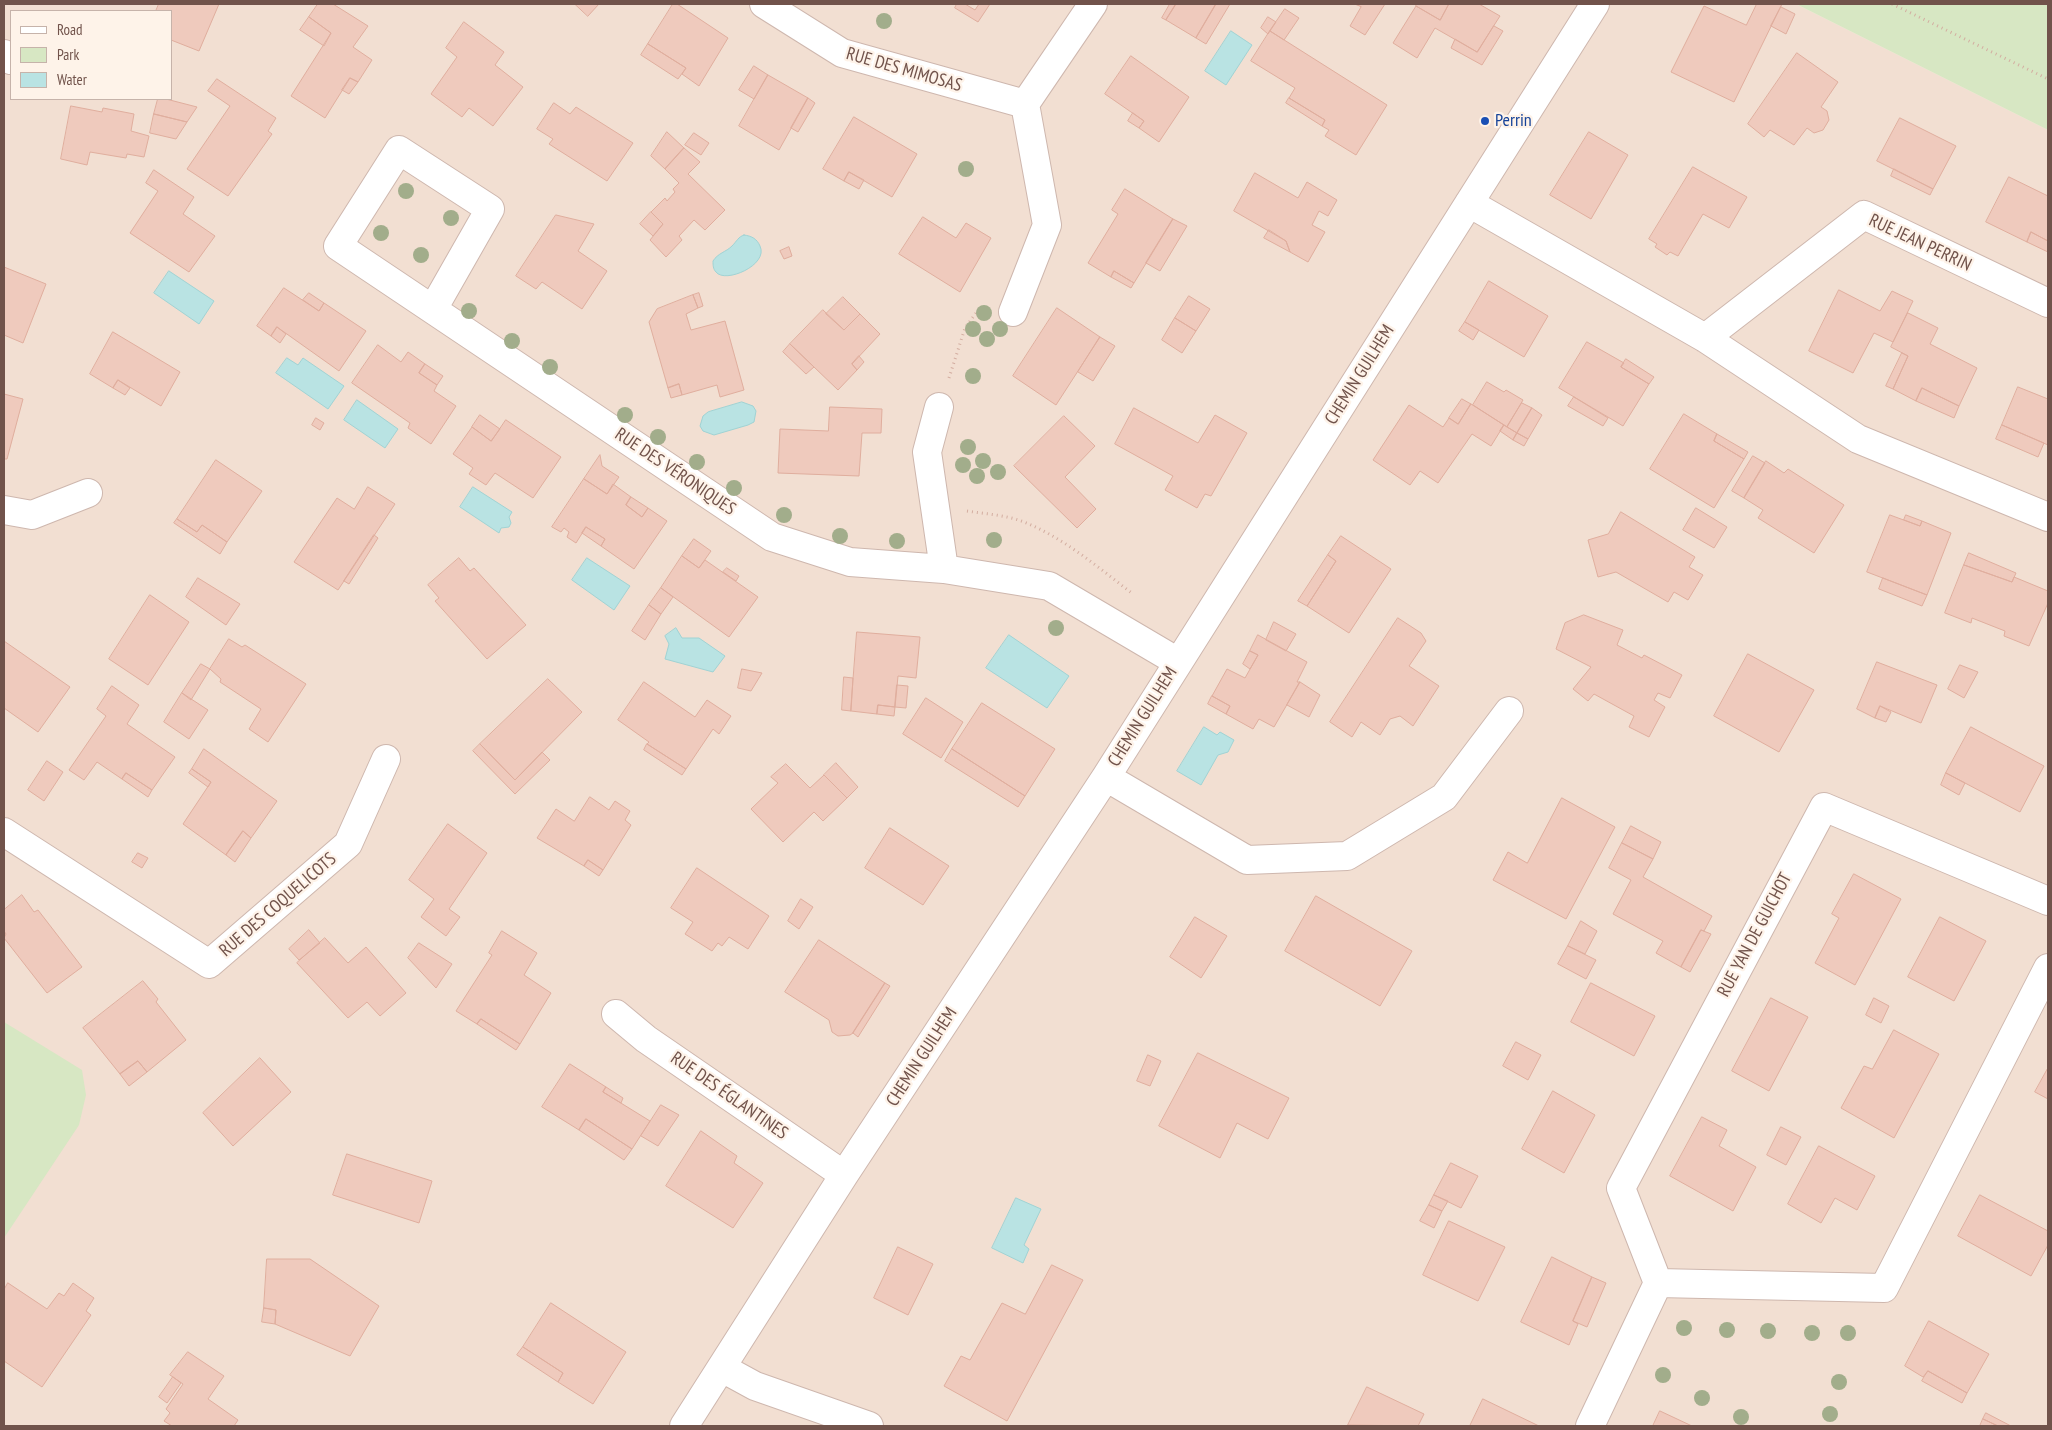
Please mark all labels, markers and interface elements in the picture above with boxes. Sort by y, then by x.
legend [10,10,172,100]
text: Road [57,20,83,39]
street label: RUE DES MIMOSAS [844,43,964,97]
text: Park [57,45,79,64]
text: Water [57,70,87,89]
place label: Perrin [1495,110,1532,132]
marker: Perrin [1479,115,1491,127]
street label: RUE JEAN PERRIN [1865,210,1975,276]
street label: CHEMIN GUILHEM [1321,321,1399,429]
street label: RUE DES VÉRONIQUES [611,424,739,520]
street label: CHEMIN GUILHEM [1104,663,1182,771]
street label: RUE DES COQUELICOTS [215,848,341,962]
street label: RUE YAN DE GUICHOT [1713,869,1797,1001]
street label: CHEMIN GUILHEM [882,1004,962,1110]
street label: RUE DES ÉGLANTINES [666,1048,792,1144]

